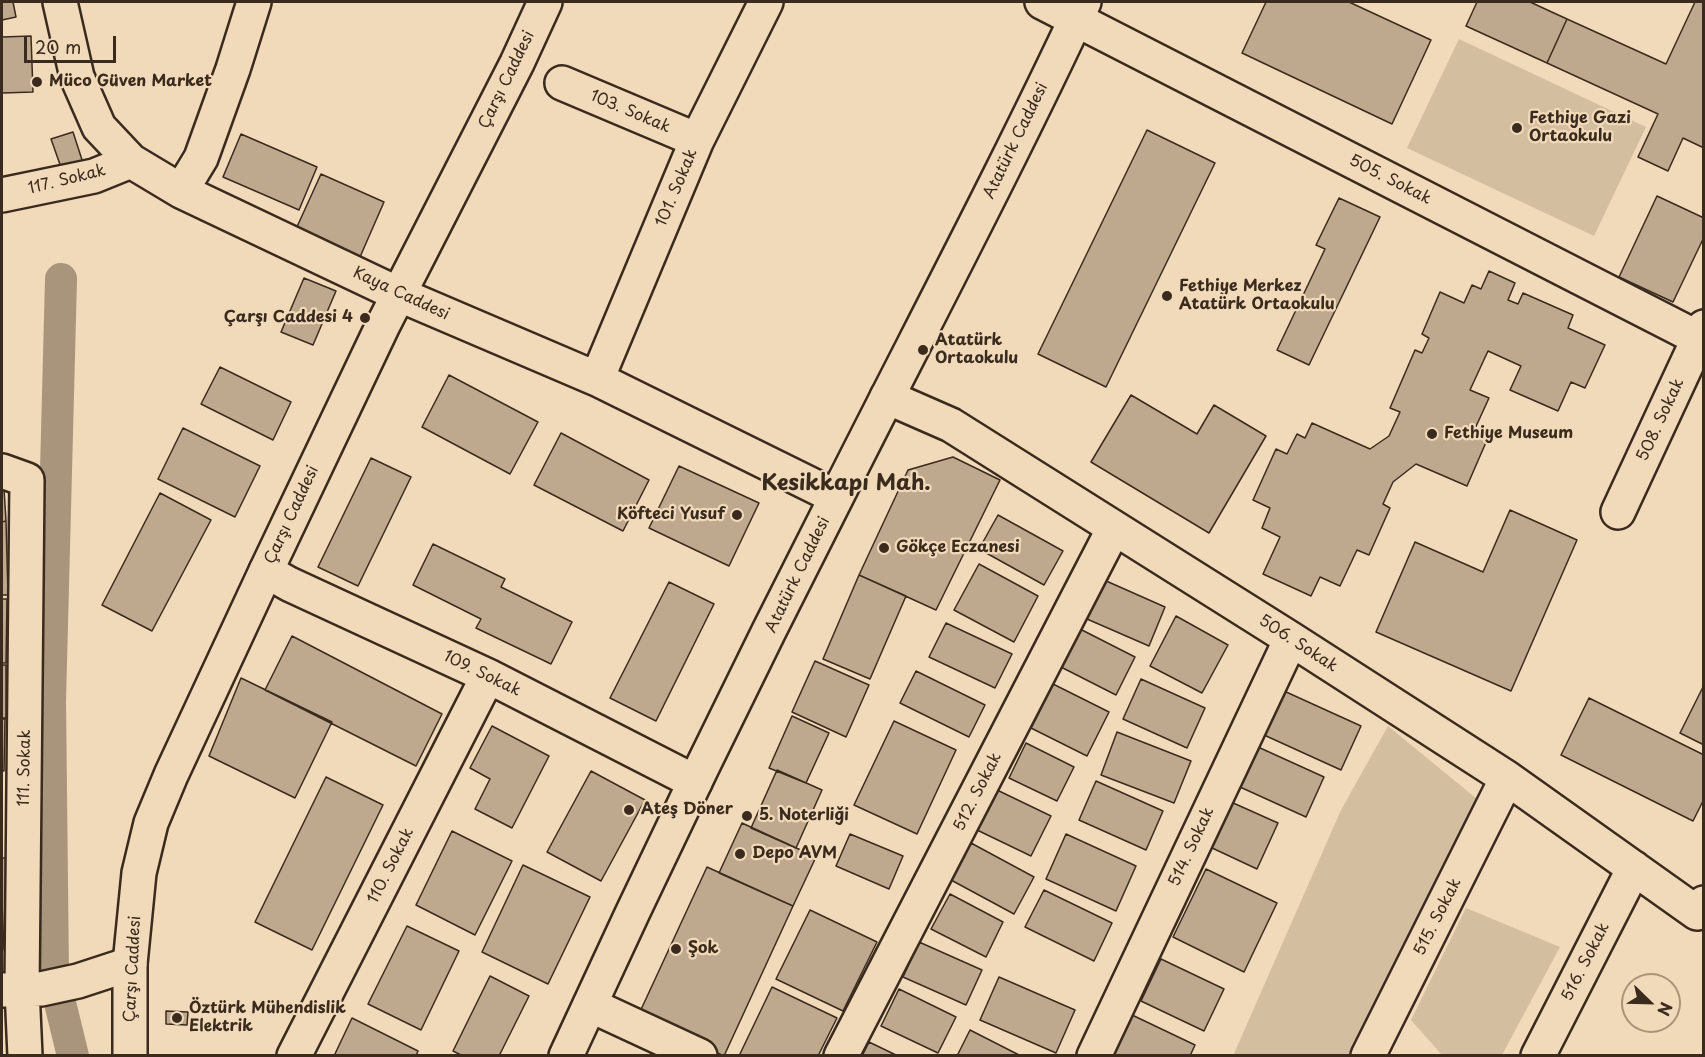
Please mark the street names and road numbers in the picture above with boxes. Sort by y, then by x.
street label: Çarşı Caddesi [475,28,539,132]
street label: Atatürk Caddesi [980,80,1052,202]
street label: 103. Sokak [587,86,673,138]
street label: 101. Sokak [652,146,702,230]
street label: 505. Sokak [1346,151,1434,209]
street label: 117. Sokak [26,161,108,199]
street label: Kaya Caddesi [350,263,452,325]
street label: 508. Sokak [1633,375,1689,465]
street label: Çarşı Caddesi [261,463,323,567]
street label: Atatürk Caddesi [762,514,834,636]
street label: 506. Sokak [1255,611,1341,677]
street label: 109. Sokak [440,647,524,701]
street label: 111. Sokak [15,729,35,807]
street label: 512. Sokak [950,749,1006,835]
street label: 514. Sokak [1165,804,1219,890]
street label: 110. Sokak [364,825,418,907]
street label: 515. Sokak [1410,875,1466,959]
street label: Çarşı Caddesi [121,915,145,1023]
street label: 516. Sokak [1558,919,1614,1005]

